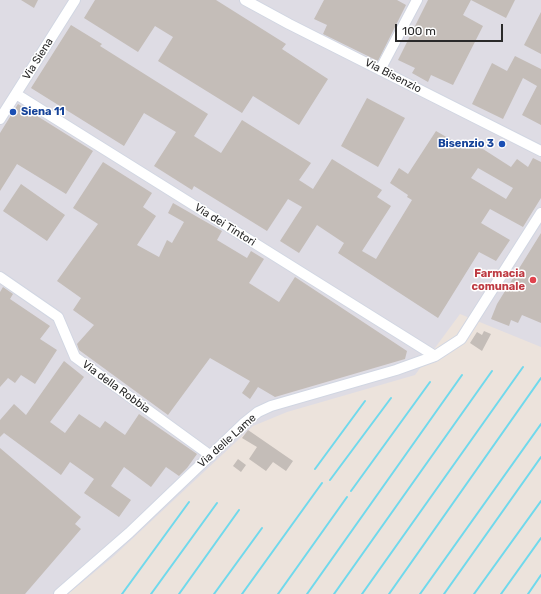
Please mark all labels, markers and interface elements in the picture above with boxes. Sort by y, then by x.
scale bar [397,16,505,42]
text: 100 m [402,24,436,38]
street label: Via Siena [20,36,56,82]
street label: Via Bisenzio [363,56,423,96]
place label: Siena 11 [21,105,65,119]
marker: Siena 11 [8,107,18,117]
place label: Bisenzio 3 [438,137,494,151]
marker: Bisenzio 3 [497,139,507,149]
street label: Via dei Tintori [192,201,258,249]
place label: Farmacia comunale [471,267,525,293]
marker: Farmacia comunale [528,275,538,285]
street label: Via della Robbia [79,358,153,416]
street label: Via delle Lame [195,411,259,471]

